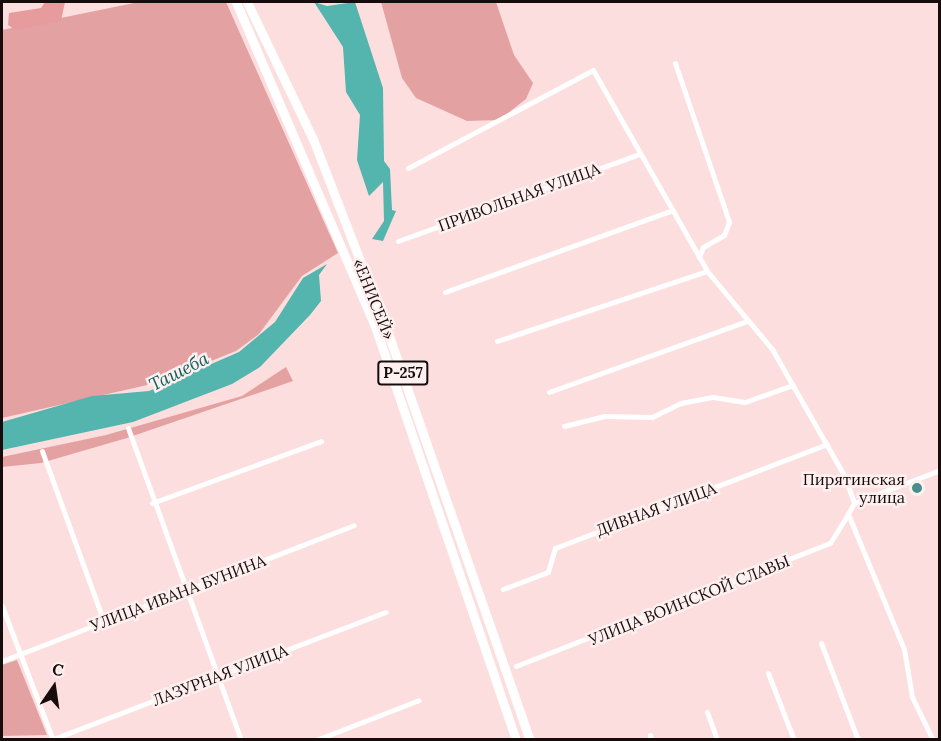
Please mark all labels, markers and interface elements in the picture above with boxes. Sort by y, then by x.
street label: ПРИВОЛЬНАЯ УЛИЦА [435,159,603,235]
street label: «ЕНИСЕЙ» [349,256,399,342]
water label: Ташеба [146,348,212,396]
road number: Р-257 [376,361,430,385]
place label: Пирятинская улица [803,469,905,507]
street label: ДИВНАЯ УЛИЦА [593,478,719,540]
marker: Пирятинская улица [910,481,924,495]
street label: УЛИЦА ИВАНА БУНИНА [88,551,268,635]
street label: УЛИЦА ВОИНСКОЙ СЛАВЫ [586,551,792,649]
street label: ЛАЗУРНАЯ УЛИЦА [150,640,290,710]
north arrow [24,657,84,717]
text: С [50,658,66,680]

